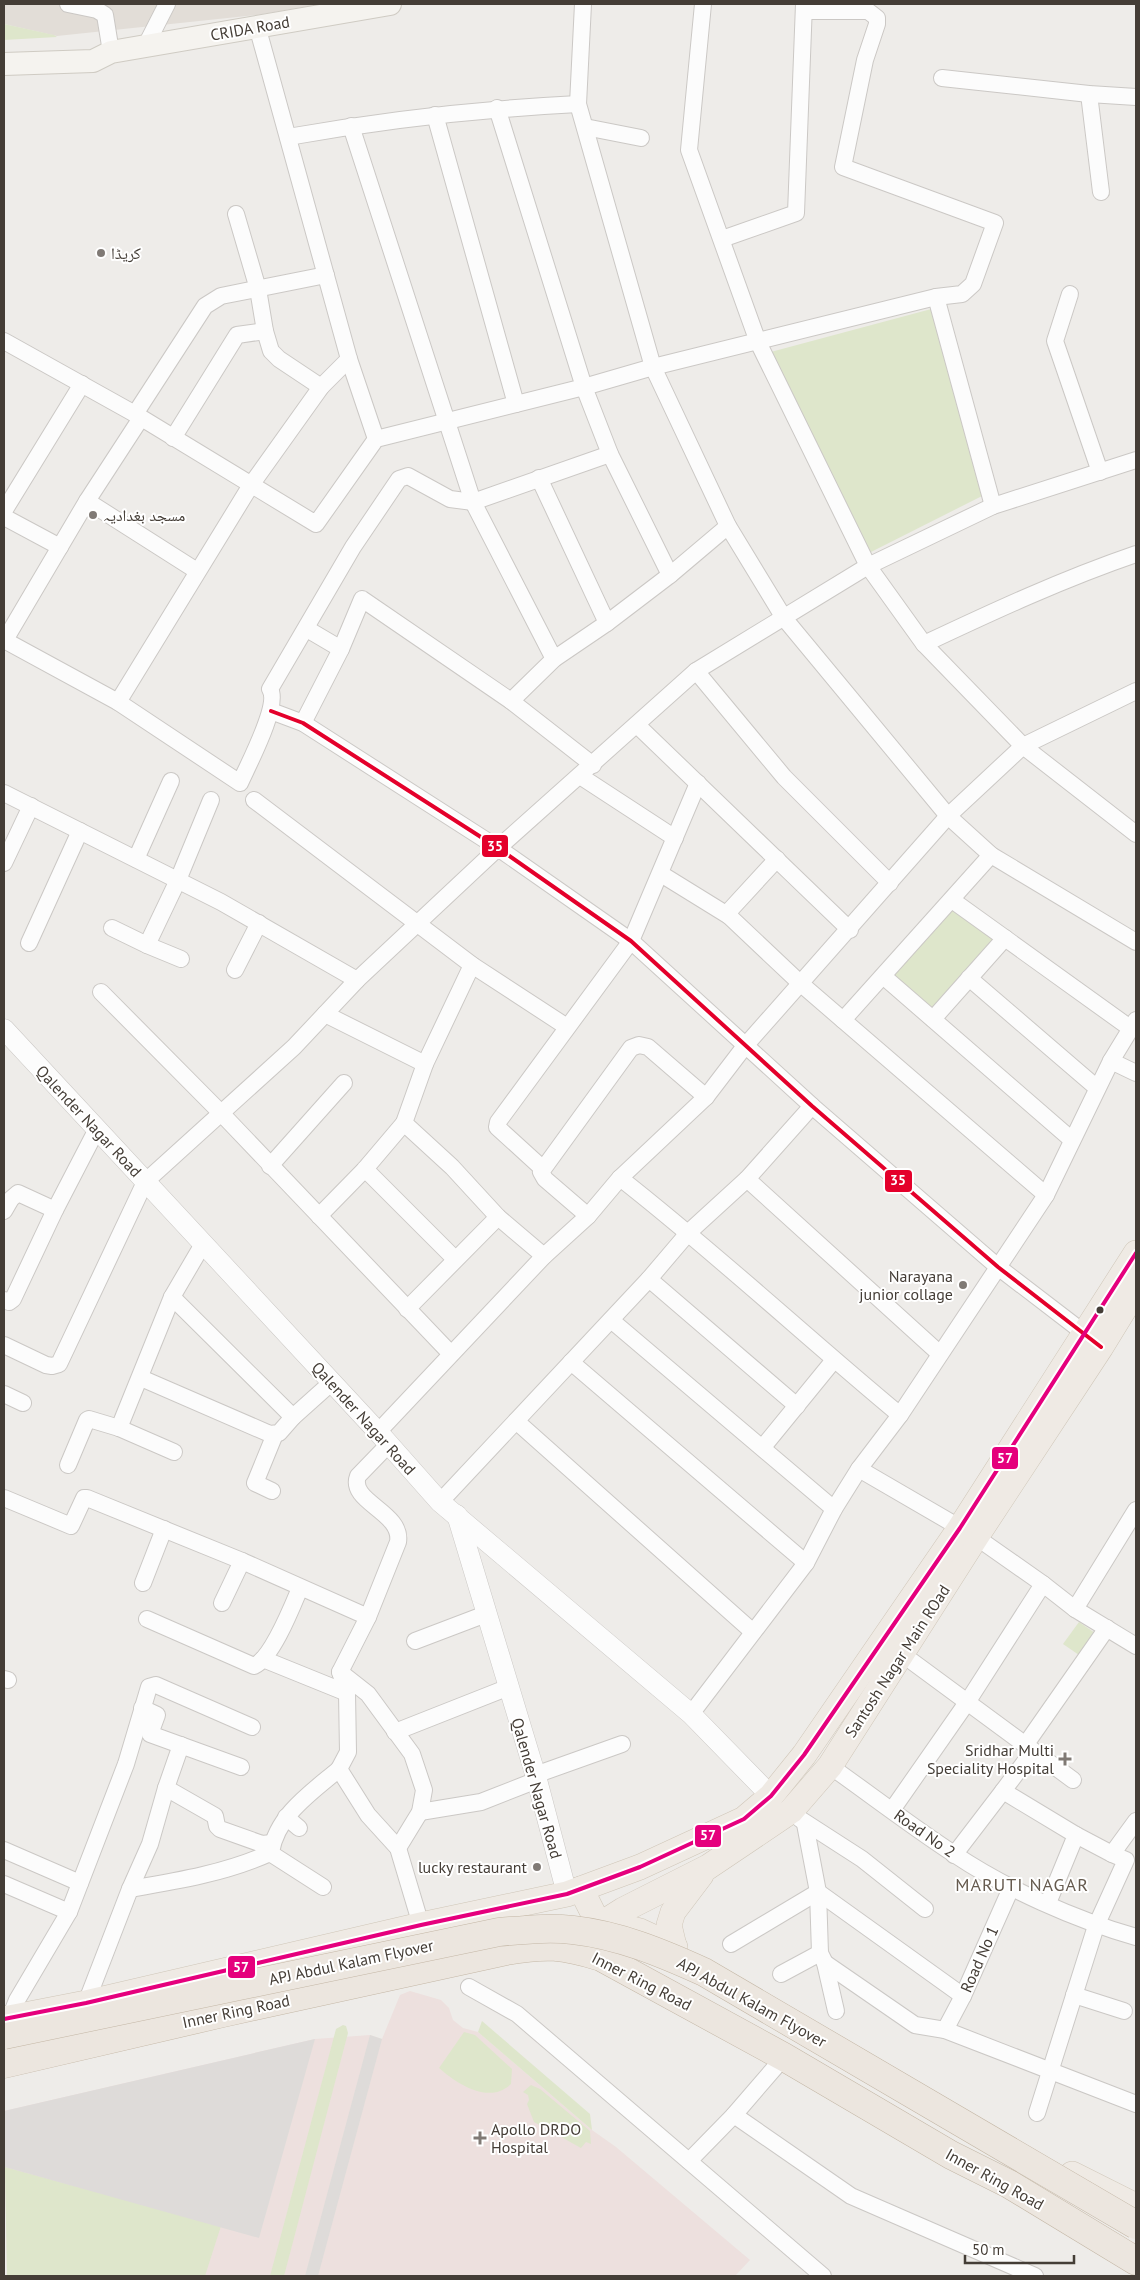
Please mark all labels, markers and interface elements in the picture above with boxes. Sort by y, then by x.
street label: CRIDA Road [209,11,291,45]
place label: کریڈا [111,243,141,263]
marker: کریڈا [95,247,107,259]
place label: مسجد بغدادیہ [103,505,185,525]
marker: مسجد بغدادیہ [87,509,99,521]
line badge: 35 [481,834,509,858]
text: 35 [487,837,503,855]
street label: Qalender Nagar Road [32,1061,146,1181]
line badge: 35 [884,1169,913,1193]
text: 35 [890,1171,906,1189]
place label: Narayana junior collage [859,1266,953,1304]
marker: Narayana junior collage [957,1279,969,1291]
unlabelled marker [1095,1305,1105,1315]
street label: Qalender Nagar Road [308,1357,420,1479]
line badge: 57 [991,1446,1019,1470]
text: 57 [997,1449,1013,1467]
street label: Santosh Nagar Main ROad [840,1581,954,1741]
street label: Qalender Nagar Road [507,1715,567,1861]
place label: Sridhar Multi Speciality Hospital [927,1740,1054,1778]
marker: Sridhar Multi Speciality Hospital [1058,1752,1072,1766]
street label: Road No 2 [890,1805,960,1861]
line badge: 57 [694,1824,722,1848]
text: 57 [700,1826,716,1844]
place label: lucky restaurant [418,1857,528,1877]
marker: lucky restaurant [531,1861,543,1873]
district label: MARUTI NAGAR [955,1873,1089,1896]
street label: Road No 1 [956,1923,1002,1995]
street label: APJ Abdul Kalam Flyover [267,1935,436,1989]
street label: Inner Ring Road [589,1947,695,2015]
street label: APJ Abdul Kalam Flyover [674,1953,831,2052]
line badge: 57 [227,1955,256,1979]
text: 57 [233,1958,249,1976]
street label: Inner Ring Road [180,1990,292,2032]
place label: Apollo DRDO Hospital [491,2119,581,2157]
marker: Apollo DRDO Hospital [473,2131,487,2145]
street label: Inner Ring Road [942,2144,1048,2214]
scale bar [965,2232,1074,2264]
text: 50 m [972,2240,1005,2259]

